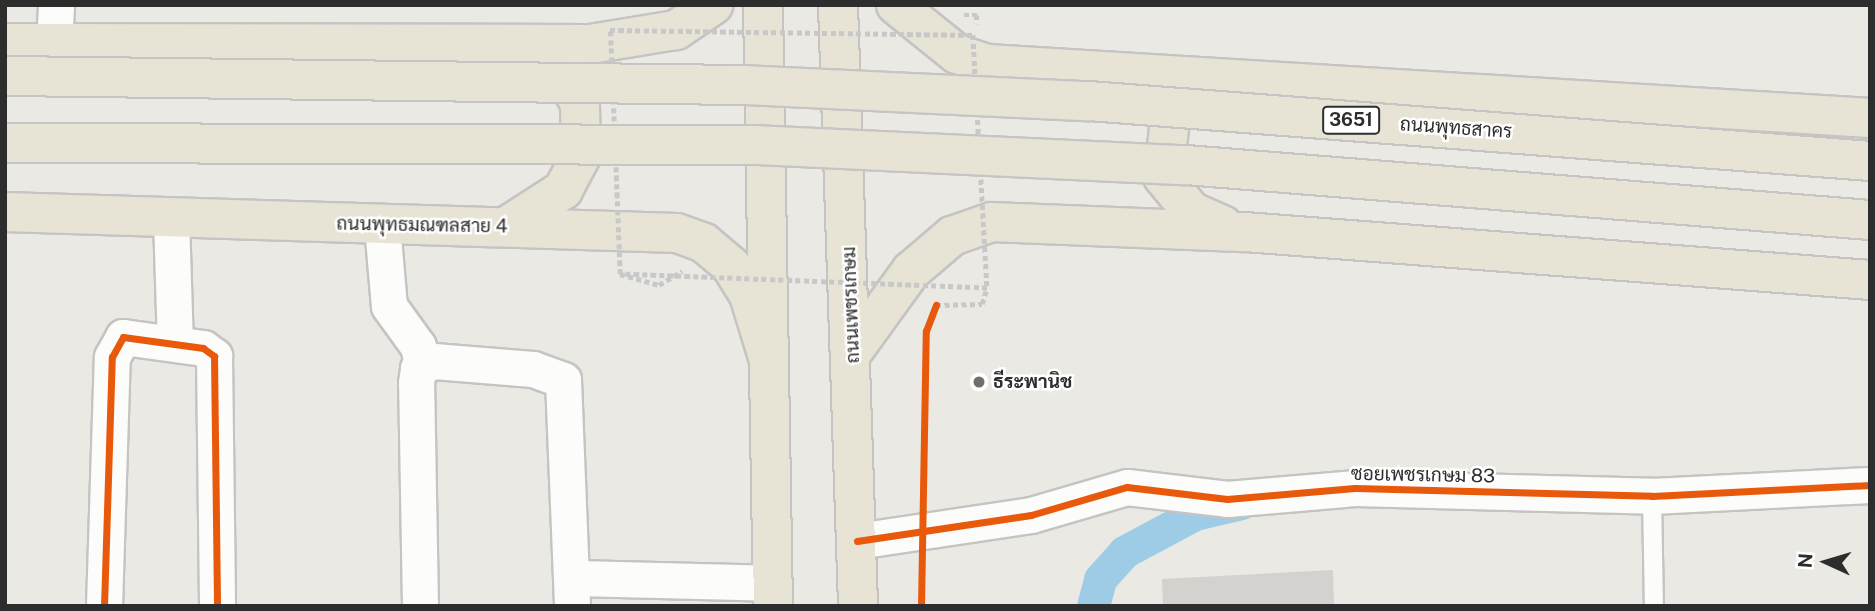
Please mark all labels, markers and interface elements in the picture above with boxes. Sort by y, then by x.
road number: 3651 [1321,106,1381,134]
street label: ถนนพุทธสาคร [1399,113,1513,143]
street label: ถนนพุทธมณฑลสาย 4 [336,212,508,238]
street label: ถนนเพชรเกษม [838,246,864,364]
place label: ธีระพานิช [993,371,1072,393]
marker: ธีระพานิช [971,374,987,390]
street label: ซอยเพชรเกษม 83 [1351,462,1495,488]
north arrow [1791,527,1861,597]
text: N [1794,552,1817,569]

